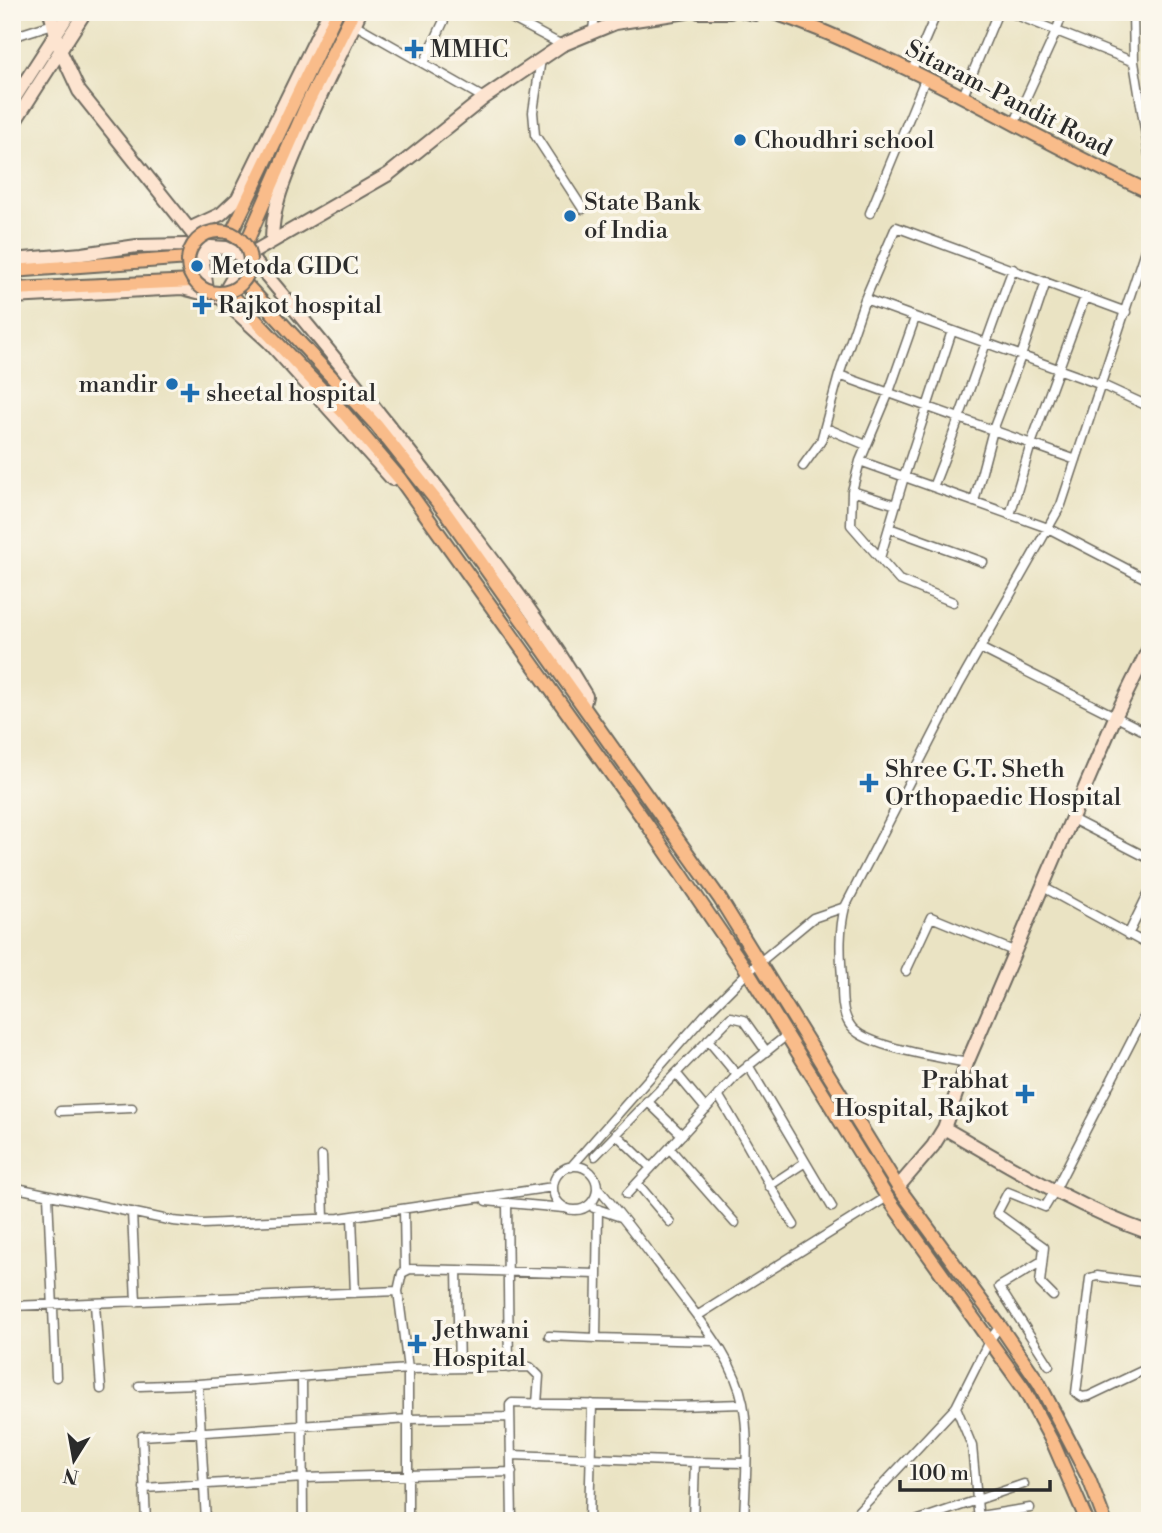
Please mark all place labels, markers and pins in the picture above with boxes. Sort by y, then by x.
place label: MMHC [430,35,508,65]
marker: MMHC [404,39,424,59]
place label: Choudhri school [754,126,934,156]
marker: Choudhri school [732,132,748,148]
place label: State Bank of India [584,188,701,246]
marker: State Bank of India [562,208,578,224]
place label: Metoda GIDC [211,252,359,282]
marker: Metoda GIDC [189,258,205,274]
place label: Rajkot hospital [218,291,382,321]
marker: Rajkot hospital [192,295,212,315]
place label: mandir [79,370,158,400]
marker: mandir [164,376,180,392]
place label: sheetal hospital [206,379,376,409]
marker: sheetal hospital [180,383,200,403]
place label: Shree G.T. Sheth Orthopaedic Hospital [885,755,1121,813]
marker: Shree G.T. Sheth Orthopaedic Hospital [859,773,879,793]
place label: Prabhat Hospital, Rajkot [835,1066,1009,1124]
marker: Prabhat Hospital, Rajkot [1015,1084,1035,1104]
place label: Jethwani Hospital [432,1316,529,1374]
marker: Jethwani Hospital [407,1334,427,1354]

